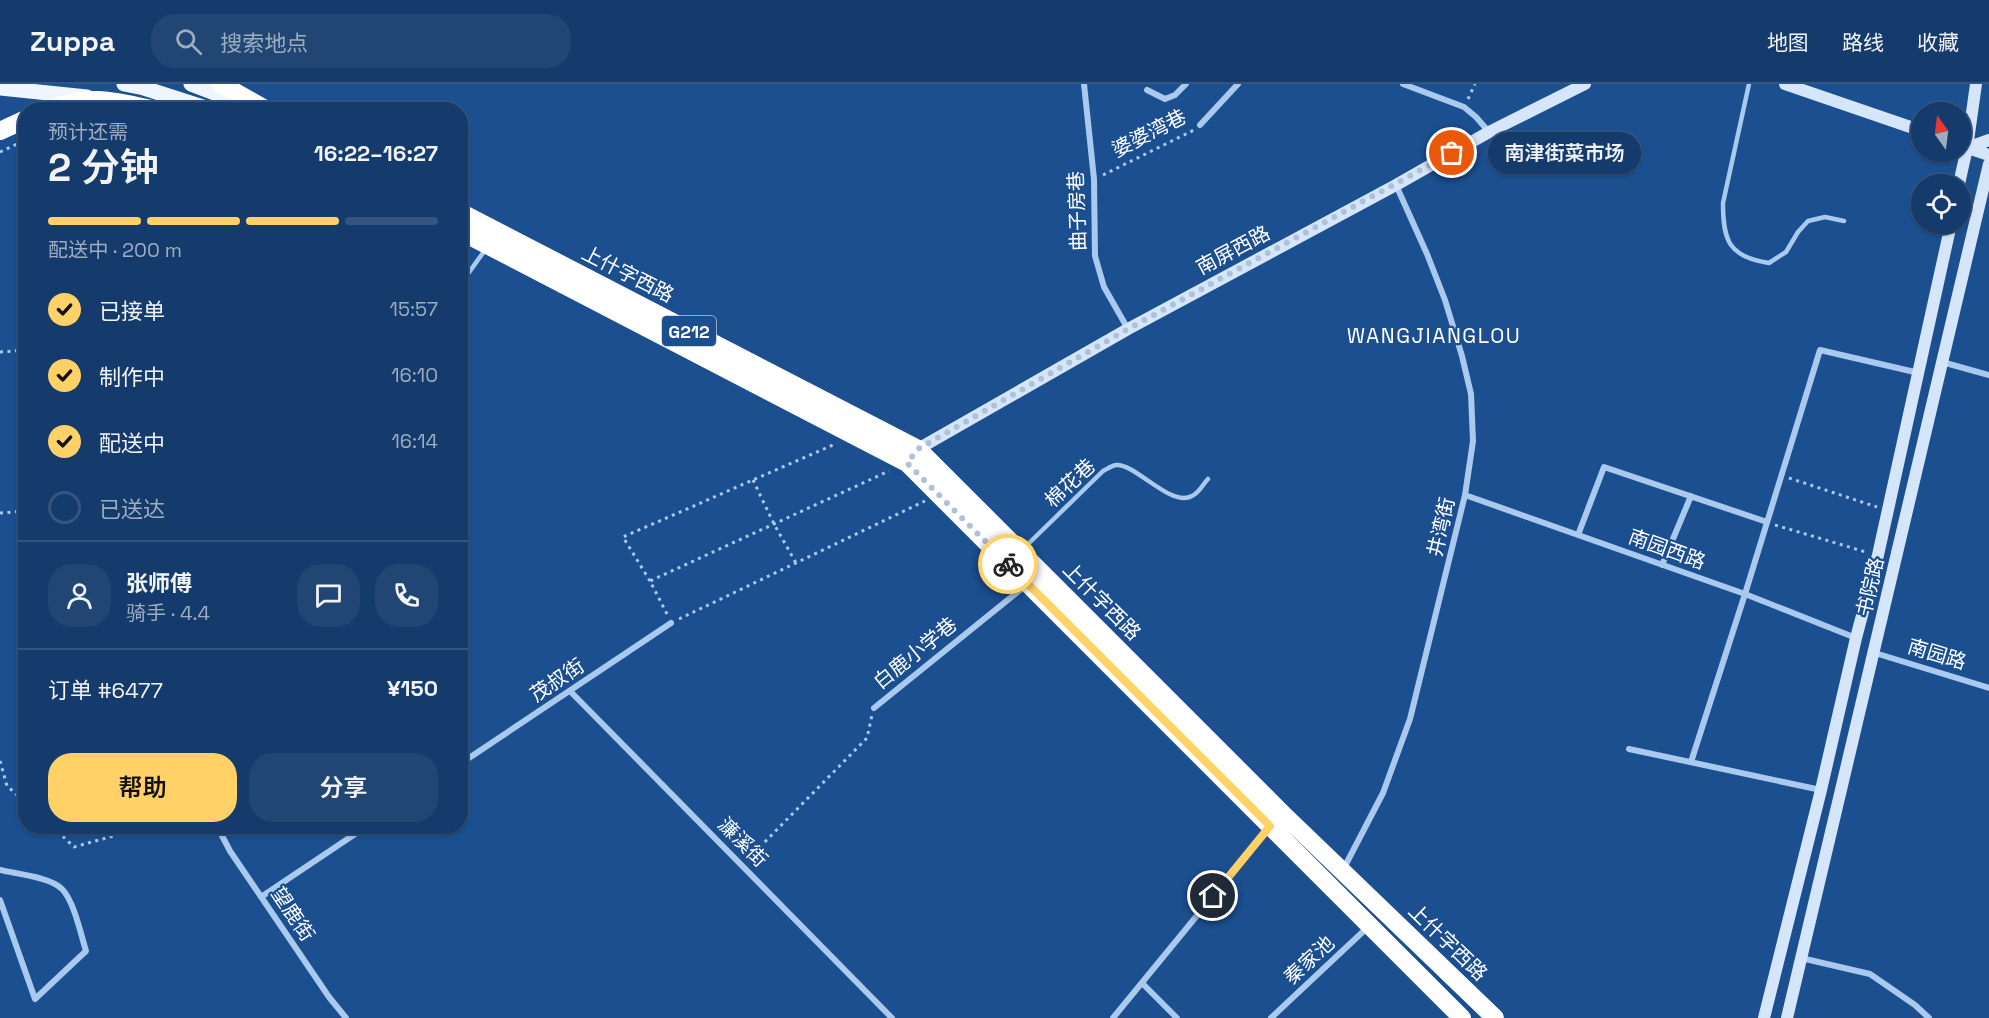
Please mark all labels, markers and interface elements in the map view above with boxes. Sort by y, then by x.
search box [151,14,571,68]
text: Zuppa [30,23,115,59]
icon: search [172,25,205,58]
text: 搜索地点 [220,29,308,57]
text: 地图 [1767,29,1809,56]
text: 路线 [1842,29,1884,56]
text: 收藏 [1917,29,1959,56]
north arrow [1911,102,1971,162]
map controls [1911,102,1971,234]
street label: 婆婆湾巷 [1107,103,1191,163]
text: 预计还需 [48,119,128,145]
pin [1426,127,1477,178]
callout: 南津街菜市场 [1488,132,1641,174]
icon: bag [1435,136,1468,169]
text: 16:22–16:27 [314,139,438,167]
text: 南津街菜市场 [1505,140,1625,166]
text: 2 分钟 [48,143,159,192]
street label: 曲子房巷 [1063,171,1091,251]
button: locate [1911,174,1971,234]
street label: 南屏西路 [1192,220,1274,280]
text: 配送中 · 200 m [48,237,182,263]
street label: 上什字西路 [578,240,678,308]
icon: check [48,293,81,326]
text: 15:57 [390,296,438,322]
text: 已接单 [99,297,165,325]
road number: G212 [662,316,716,346]
district label: WANGJIANGLOU [1347,322,1521,349]
icon: check [48,359,81,392]
text: 16:10 [391,362,438,388]
text: 制作中 [99,363,165,391]
icon: check [48,425,81,458]
text: 16:14 [391,428,438,454]
text: 配送中 [99,429,165,457]
street label: 棉花巷 [1039,453,1101,513]
text: 已送达 [99,495,165,523]
street label: 井湾街 [1422,495,1460,559]
street label: 南园西路 [1625,523,1709,575]
courier [978,534,1038,594]
icon: bike [992,548,1025,581]
street label: 书院路 [1851,555,1889,619]
street label: 上什字西路 [1057,556,1147,646]
button: person [48,564,111,627]
button: chat [297,564,360,627]
button: phone [375,564,438,627]
text: 张师傅 [126,569,192,597]
text: 骑手 · 4.4 [126,600,210,626]
street label: 白鹿小学巷 [868,611,962,695]
street label: 南园路 [1905,633,1969,675]
street label: 茂叔街 [525,652,589,708]
text: ¥150 [387,674,438,702]
text: 订单 #6477 [48,676,163,704]
button: 帮助 [48,753,237,822]
button: 分享 [249,753,438,822]
street label: 濂溪街 [713,812,773,872]
pin [1187,870,1238,921]
icon: home [1196,879,1229,912]
street label: 望鹿街 [265,882,321,946]
street label: 上什字西路 [1403,898,1493,986]
street label: 秦家池 [1278,930,1340,990]

